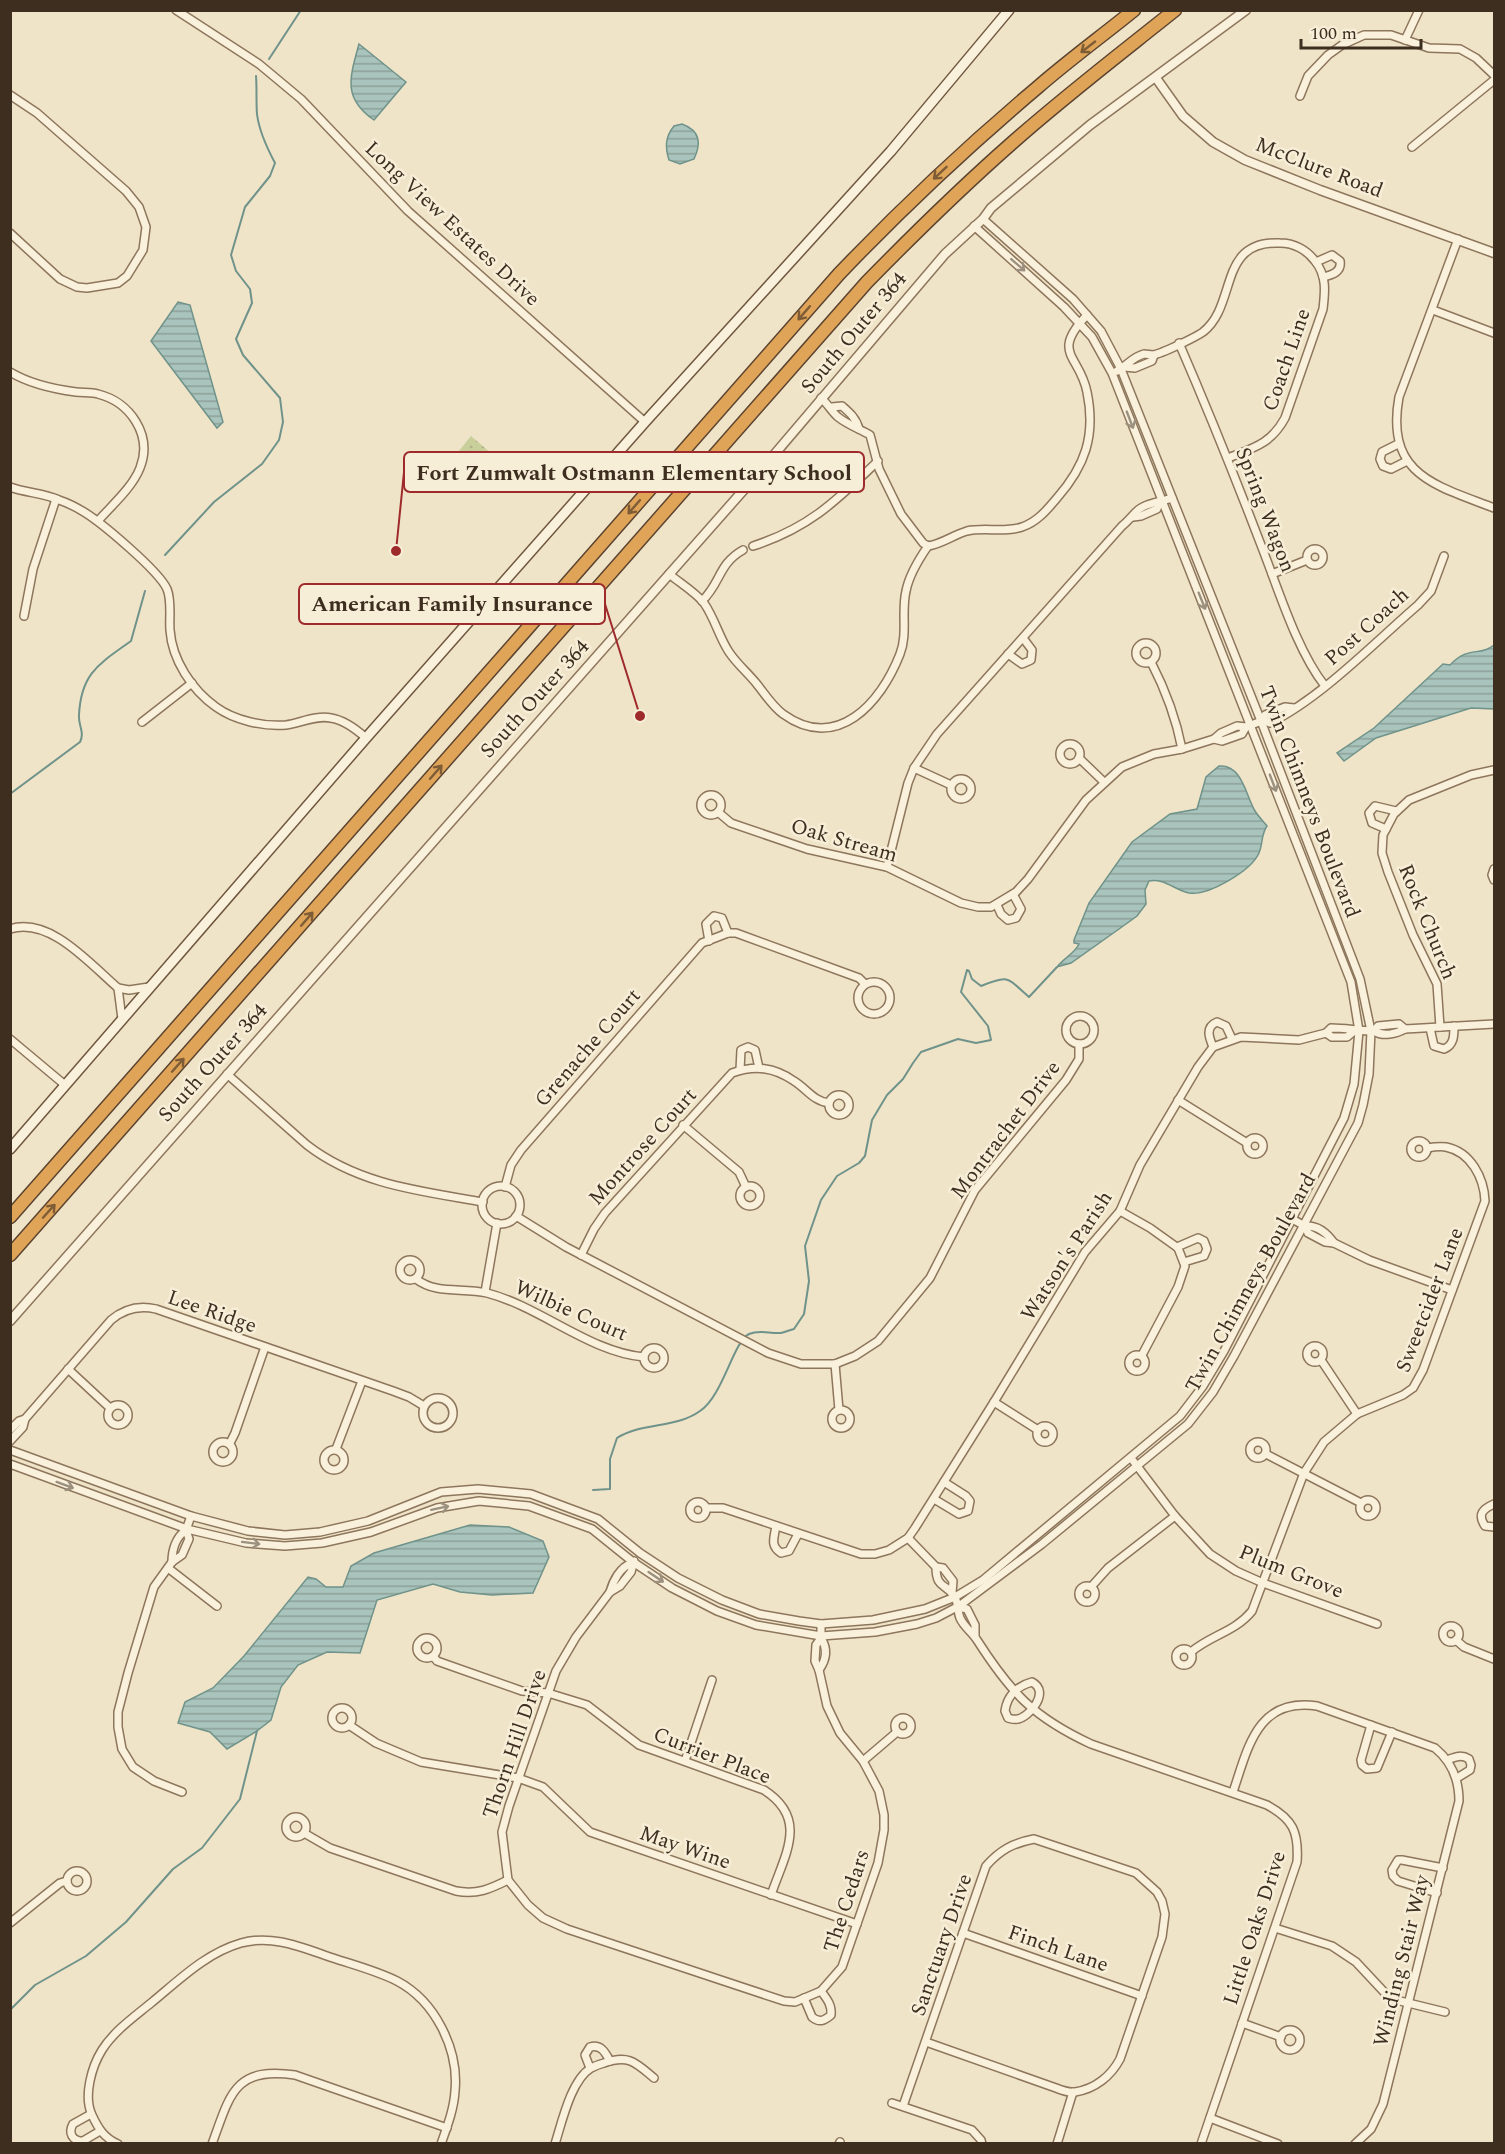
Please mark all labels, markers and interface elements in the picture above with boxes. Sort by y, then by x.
scale bar [1301,12,1421,50]
text: 100 m [1310,20,1357,47]
one-way arrow [1081,40,1097,53]
street label: McClure Road [1250,129,1388,207]
street label: Long View Estates Drive [357,134,547,314]
one-way arrow [933,166,948,180]
one-way arrow [1010,258,1025,272]
street label: South Outer 364 [793,264,915,401]
street label: Coach Line [1254,304,1320,416]
one-way arrow [797,305,811,320]
one-way arrow [1125,410,1136,429]
street label: Spring Wagon [1226,443,1304,577]
callout: Fort Zumwalt Ostmann Elementary School [404,452,864,492]
text: Fort Zumwalt Ostmann Elementary School [416,457,852,490]
one-way arrow [627,499,641,514]
street label: Post Coach [1317,580,1417,674]
callout: American Family Insurance [299,584,605,624]
text: American Family Insurance [311,588,593,621]
one-way arrow [1197,592,1208,610]
street label: South Outer 364 [473,632,598,766]
street label: Twin Chimneys Boulevard [1250,681,1368,923]
one-way arrow [429,765,443,780]
one-way arrow [1268,773,1279,792]
street label: Oak Stream [787,810,901,872]
street label: Rock Church [1389,859,1465,985]
one-way arrow [300,912,314,927]
street label: Grenache Court [527,981,649,1115]
street label: South Outer 364 [151,996,276,1130]
street label: Montrachet Drive [943,1054,1069,1206]
one-way arrow [171,1058,185,1073]
street label: Montrose Court [581,1081,705,1213]
street label: Twin Chimneys Boulevard [1177,1167,1325,1399]
street label: Watson's Parish [1013,1185,1121,1327]
one-way arrow [42,1204,56,1219]
street label: Sweetcider Lane [1388,1223,1472,1377]
street label: Wilbie Court [509,1272,633,1350]
street label: Lee Ridge [163,1282,261,1342]
one-way arrow [55,1480,74,1491]
one-way arrow [430,1502,449,1513]
street label: Plum Grove [1234,1536,1348,1608]
one-way arrow [241,1537,260,1548]
one-way arrow [647,1571,664,1583]
street label: Thorn Hill Drive [474,1665,556,1823]
street label: Currier Place [648,1719,776,1793]
street label: May Wine [635,1817,735,1879]
street label: The Cedars [815,1845,879,1957]
street label: Little Oaks Drive [1215,1847,1295,2009]
street label: Sanctuary Drive [903,1869,981,2021]
street label: Winding Stair Way [1365,1871,1439,2050]
street label: Finch Lane [1003,1917,1113,1981]

